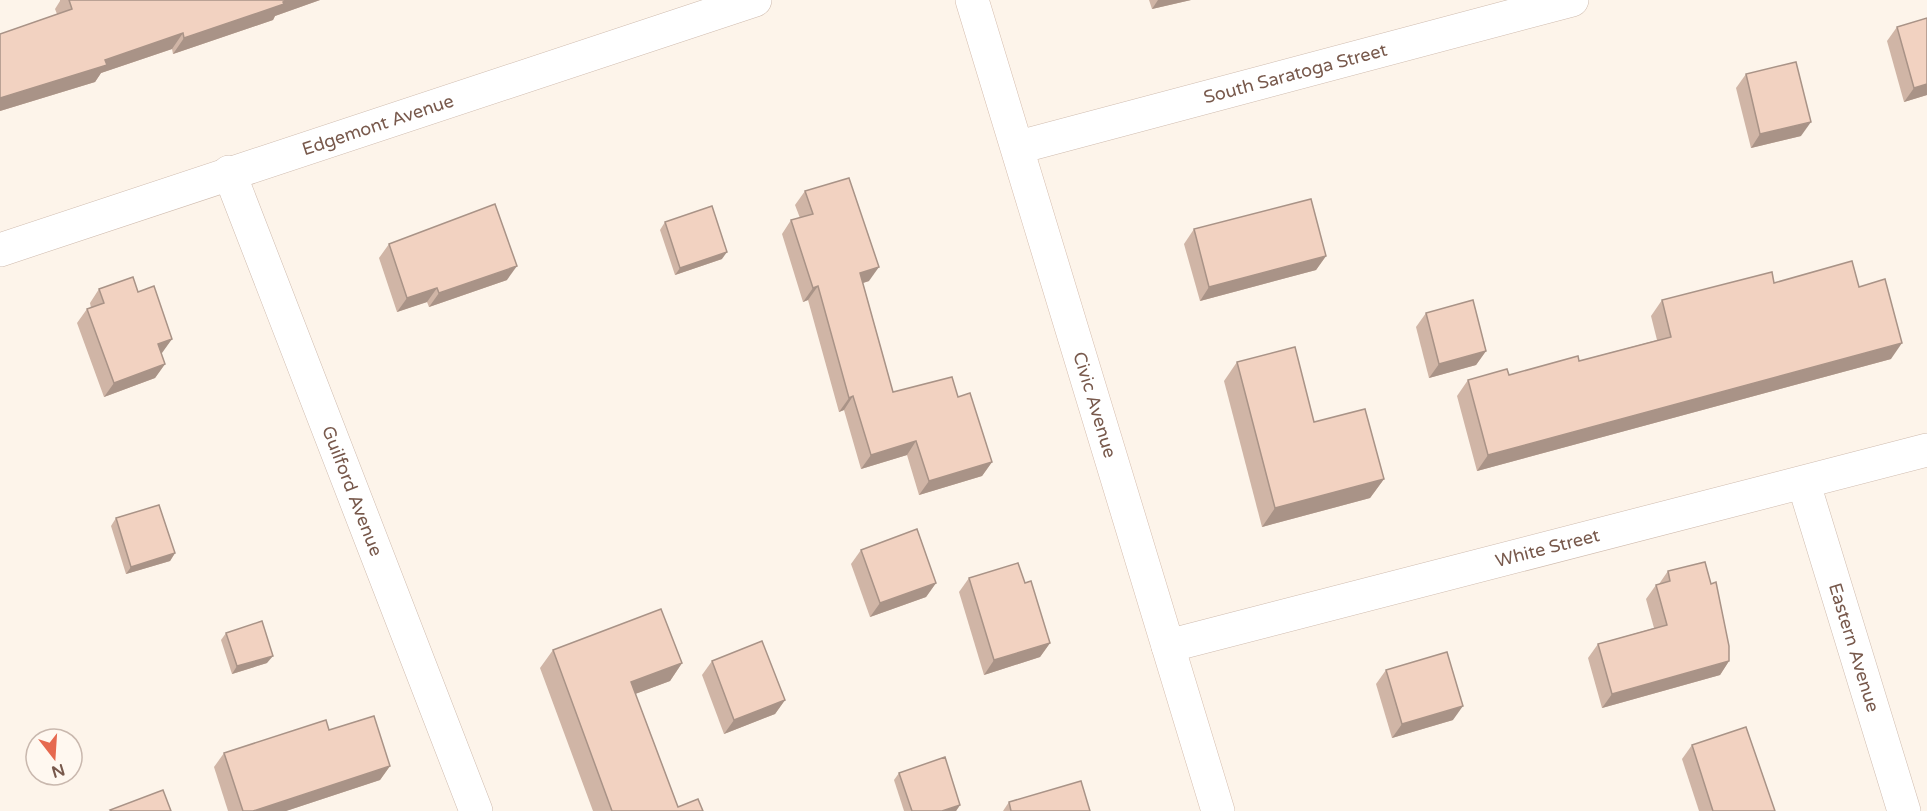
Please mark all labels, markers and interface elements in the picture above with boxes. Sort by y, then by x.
street label: South Saratoga Street [1201,39,1390,108]
street label: Edgemont Avenue [299,90,456,160]
street label: Civic Avenue [1068,349,1121,461]
street label: Guilford Avenue [317,423,387,559]
street label: White Street [1493,524,1602,572]
street label: Eastern Avenue [1824,580,1884,715]
north arrow [24,727,84,787]
text: N [49,759,67,782]

